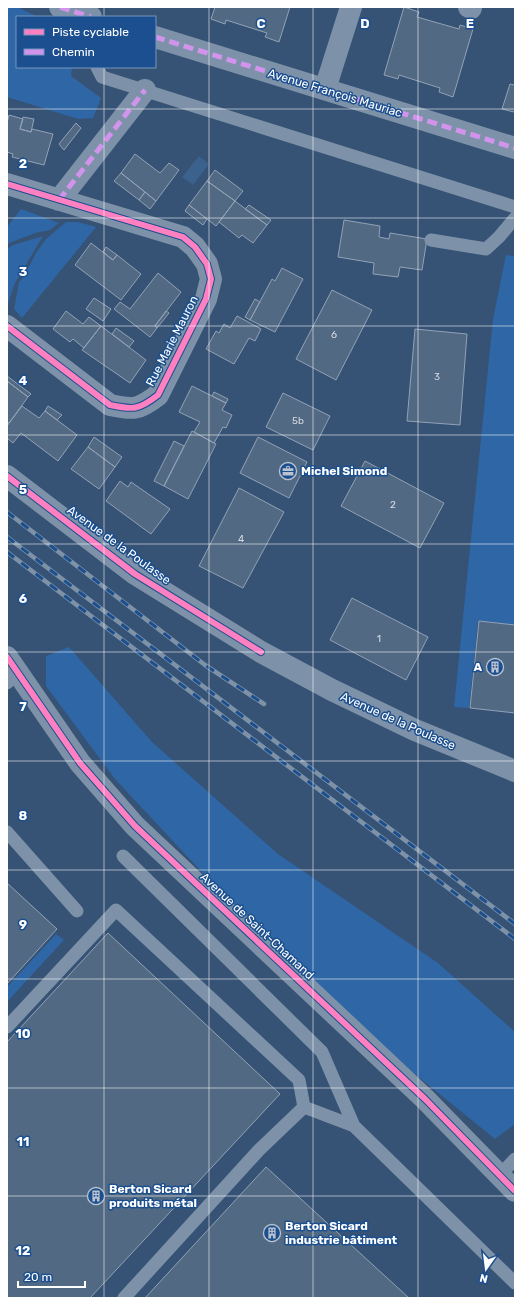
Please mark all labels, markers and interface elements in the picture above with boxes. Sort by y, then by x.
legend [16,16,156,68]
text: C [256,16,266,31]
text: D [360,16,370,31]
text: E [466,16,474,31]
text: Piste cyclable [52,25,129,39]
text: Chemin [52,45,95,59]
street label: Avenue François Mauriac [266,66,404,120]
text: 2 [19,156,27,171]
text: 3 [19,264,28,279]
street label: Rue Marie Mauron [143,293,201,389]
house number: 6 [331,329,337,341]
house number: 3 [434,371,440,383]
text: 4 [19,373,28,388]
house number: 5b [292,415,304,427]
office icon: Michel Simond [278,461,298,481]
place label: Michel Simond [301,464,387,478]
text: 5 [19,482,27,497]
house number: 2 [390,499,396,511]
street label: Avenue de la Poulasse [65,503,174,587]
house number: 4 [238,533,244,545]
text: 6 [19,591,28,606]
house number: 1 [377,633,381,645]
building icon: A [485,657,505,677]
place label: A [473,660,482,674]
street label: Avenue de la Poulasse [338,689,458,753]
text: 7 [19,699,27,714]
text: 8 [19,808,28,823]
street label: Avenue de Saint-Chamand [197,870,317,982]
text: 9 [19,917,27,932]
text: 10 [15,1026,31,1041]
text: 11 [17,1134,29,1149]
place label: Berton Sicard produits métal [109,1182,197,1210]
building icon: Berton Sicard produits métal [86,1186,106,1206]
place label: Berton Sicard industrie bâtiment [285,1219,398,1247]
building icon: Berton Sicard industrie bâtiment [262,1223,282,1243]
text: 12 [16,1243,30,1258]
north arrow [466,1249,506,1289]
scale bar [18,1263,85,1289]
text: 20 m [24,1270,52,1284]
text: N [478,1271,489,1285]

